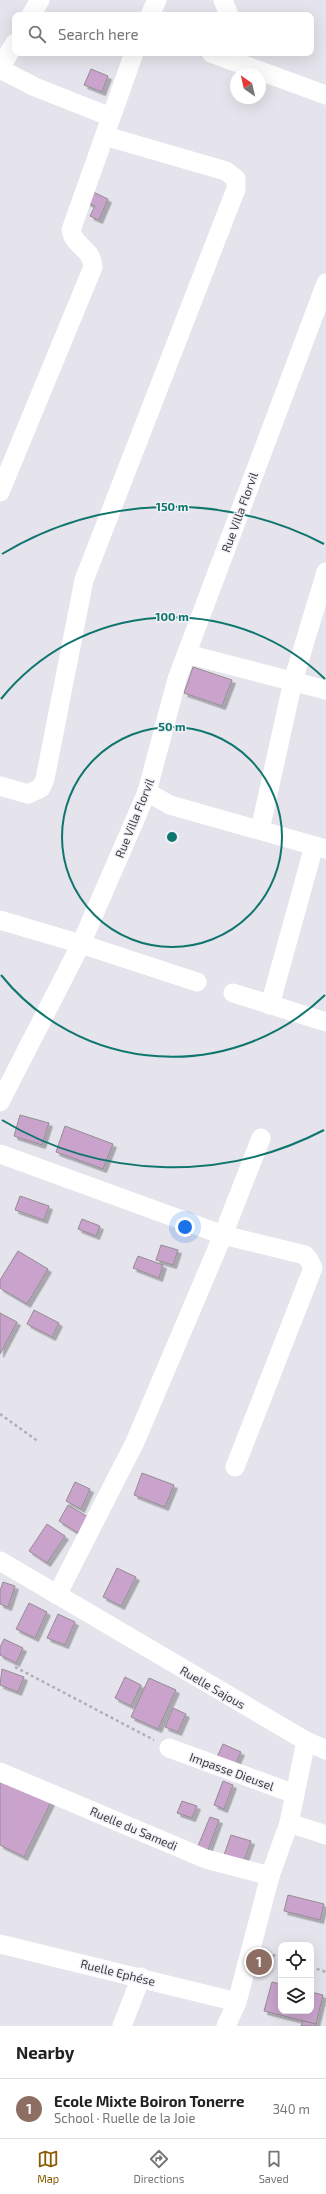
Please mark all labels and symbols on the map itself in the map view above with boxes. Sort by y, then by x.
north arrow [230,68,266,104]
street label: Rue Villa Florvil [218,470,260,554]
text: 150 m [156,499,188,513]
text: 100 m [155,609,189,623]
text: 50 m [158,719,186,733]
street label: Rue Villa Florvil [112,776,156,860]
centre of rings [165,830,179,844]
your location [175,1217,195,1237]
street label: Ruelle Sajous [177,1663,248,1712]
street label: Impasse Dieusel [188,1749,277,1793]
street label: Ruelle du Samedi [88,1803,180,1853]
pin: 1 [246,1947,272,1977]
street label: Ruelle Ephése [79,1956,157,1988]

